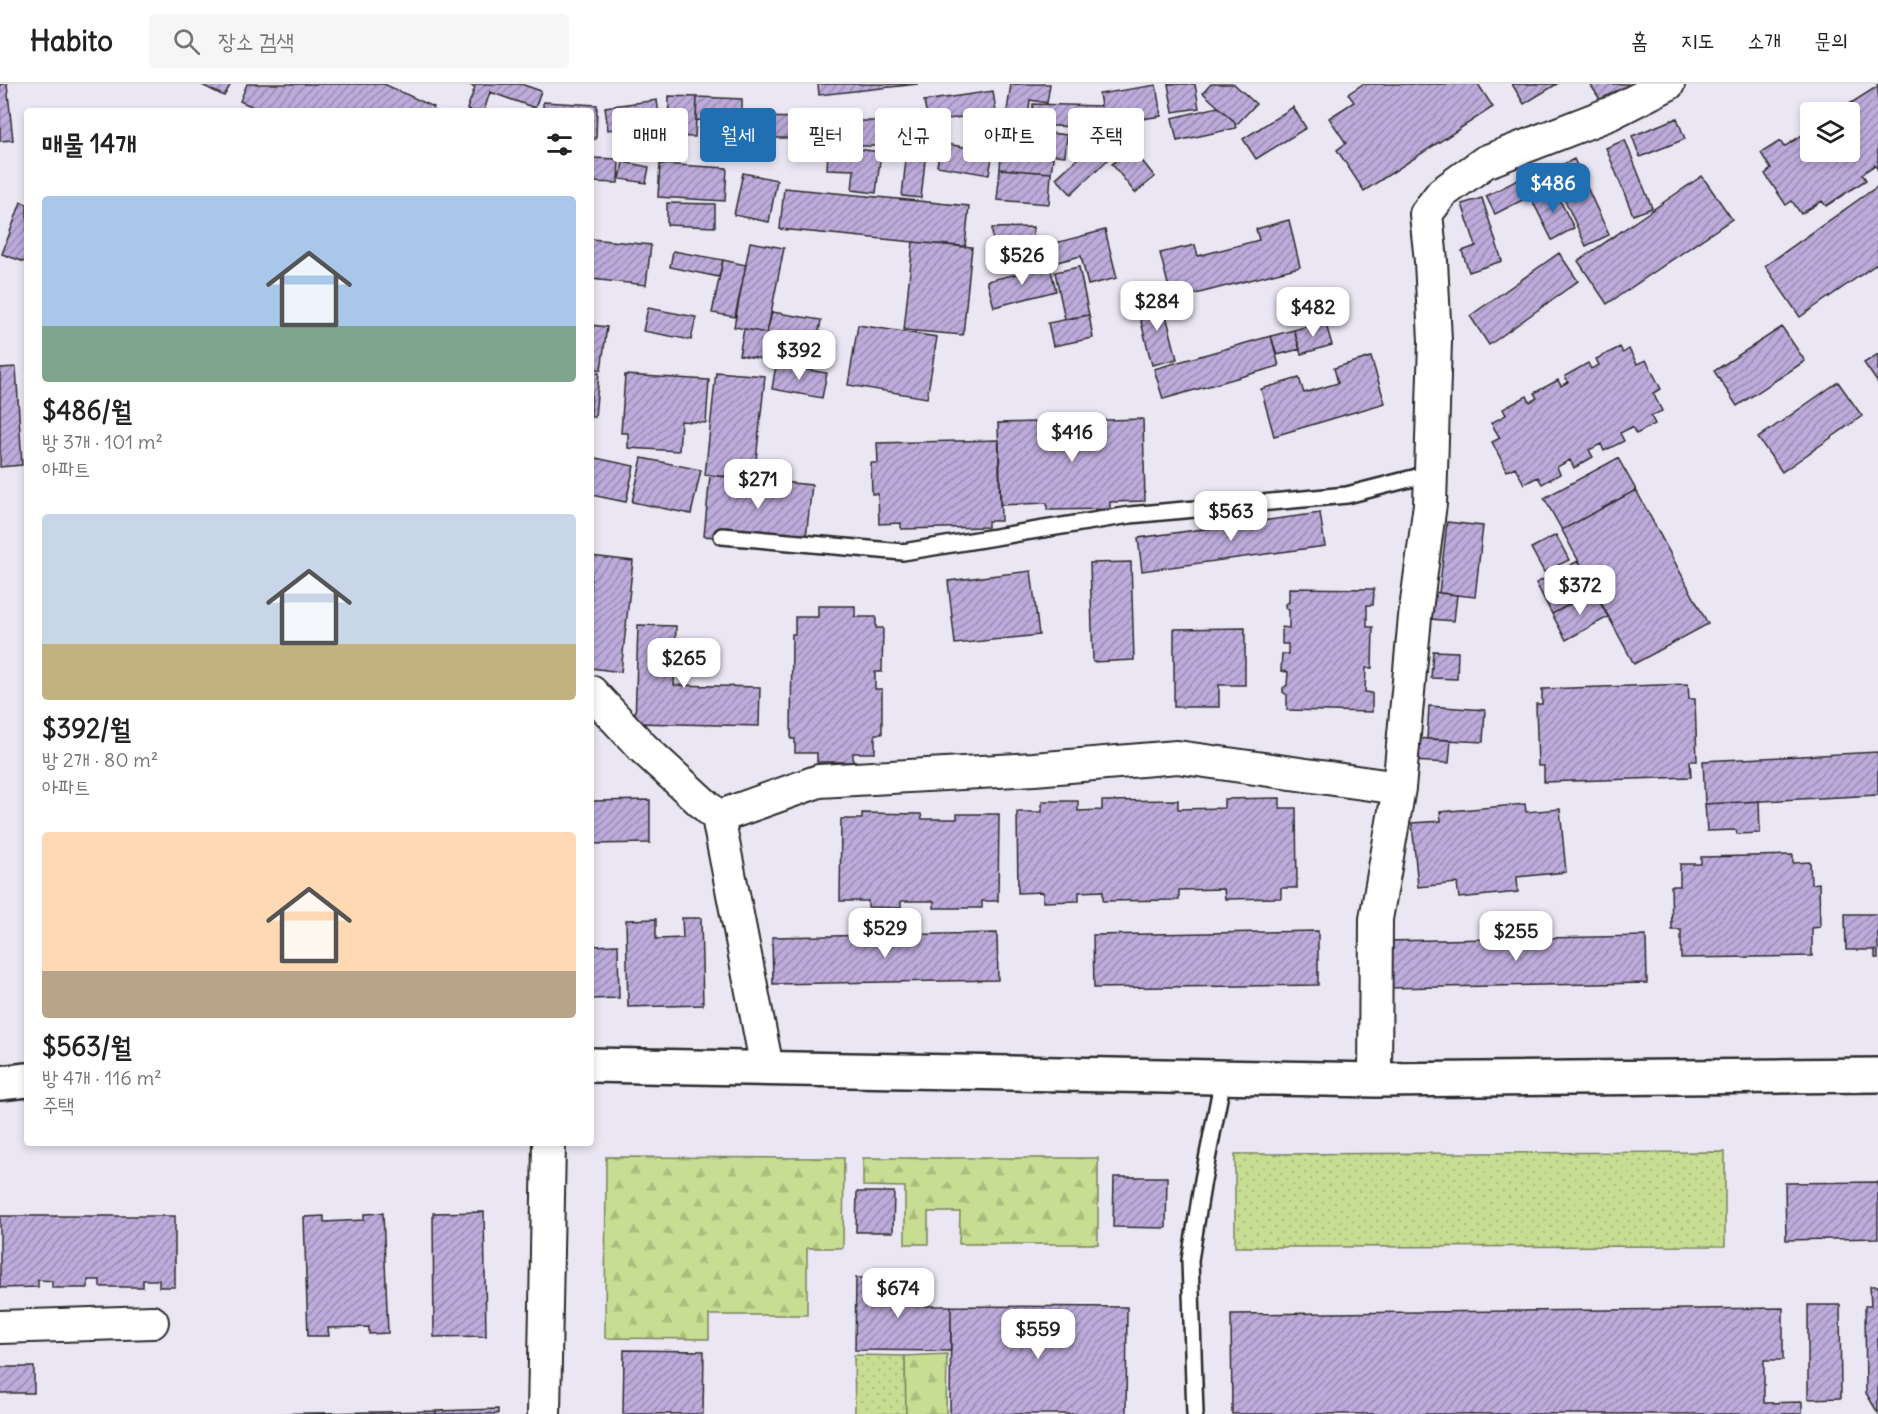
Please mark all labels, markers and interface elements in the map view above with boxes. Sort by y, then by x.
search box [149,14,569,68]
text: Habito [30,23,113,59]
icon: search [170,25,203,58]
text: 장소 검색 [218,27,294,55]
text: 홈 [1631,27,1648,54]
text: 지도 [1681,27,1714,54]
text: 소개 [1747,27,1781,54]
text: 문의 [1814,27,1848,54]
map controls [1800,102,1860,162]
button: layers [1800,102,1860,162]
chip: 매매 [612,108,688,162]
chip: 월세 [700,108,776,162]
chip: 필터 [788,108,863,162]
chip: 신규 [875,108,951,162]
chip: 아파트 [963,108,1056,162]
chip: 주택 [1068,108,1144,162]
text: 매물 14개 [42,127,136,160]
icon: filters [543,128,576,161]
pin: $486 [1517,163,1589,214]
text: $486 [1530,170,1576,195]
icon: home [255,235,363,343]
pin: $526 [986,235,1058,286]
text: $526 [999,242,1045,267]
pin: $284 [1121,281,1193,332]
pin: $482 [1277,287,1349,338]
text: $284 [1134,288,1180,313]
text: $482 [1290,294,1336,319]
pin: $392 [763,330,835,381]
text: $392 [777,337,821,362]
text: $486/월 [42,394,132,427]
pin: $416 [1036,412,1108,463]
text: $416 [1051,419,1093,444]
text: 방 3개 · 101 m² [42,429,163,454]
text: 아파트 [42,456,90,481]
pin: $271 [722,459,794,510]
text: $271 [738,466,778,491]
pin: $563 [1195,491,1267,542]
text: $563 [1208,498,1254,523]
icon: home [255,553,363,661]
pin: $372 [1544,565,1616,616]
text: $372 [1558,572,1602,597]
pin: $265 [648,638,720,689]
text: $265 [661,645,707,670]
text: $392/월 [42,712,131,745]
text: 방 2개 · 80 m² [42,747,158,772]
text: 아파트 [42,774,90,799]
icon: home [255,871,363,979]
pin: $529 [849,908,921,959]
pin: $255 [1480,911,1552,962]
text: $529 [862,915,908,940]
text: $255 [1493,918,1539,943]
text: $563/월 [42,1030,131,1063]
text: 방 4개 · 116 m² [42,1065,162,1090]
text: 주택 [42,1092,74,1117]
pin: $674 [862,1268,934,1319]
text: $674 [876,1275,920,1300]
pin: $559 [1002,1309,1074,1360]
text: $559 [1015,1316,1061,1341]

